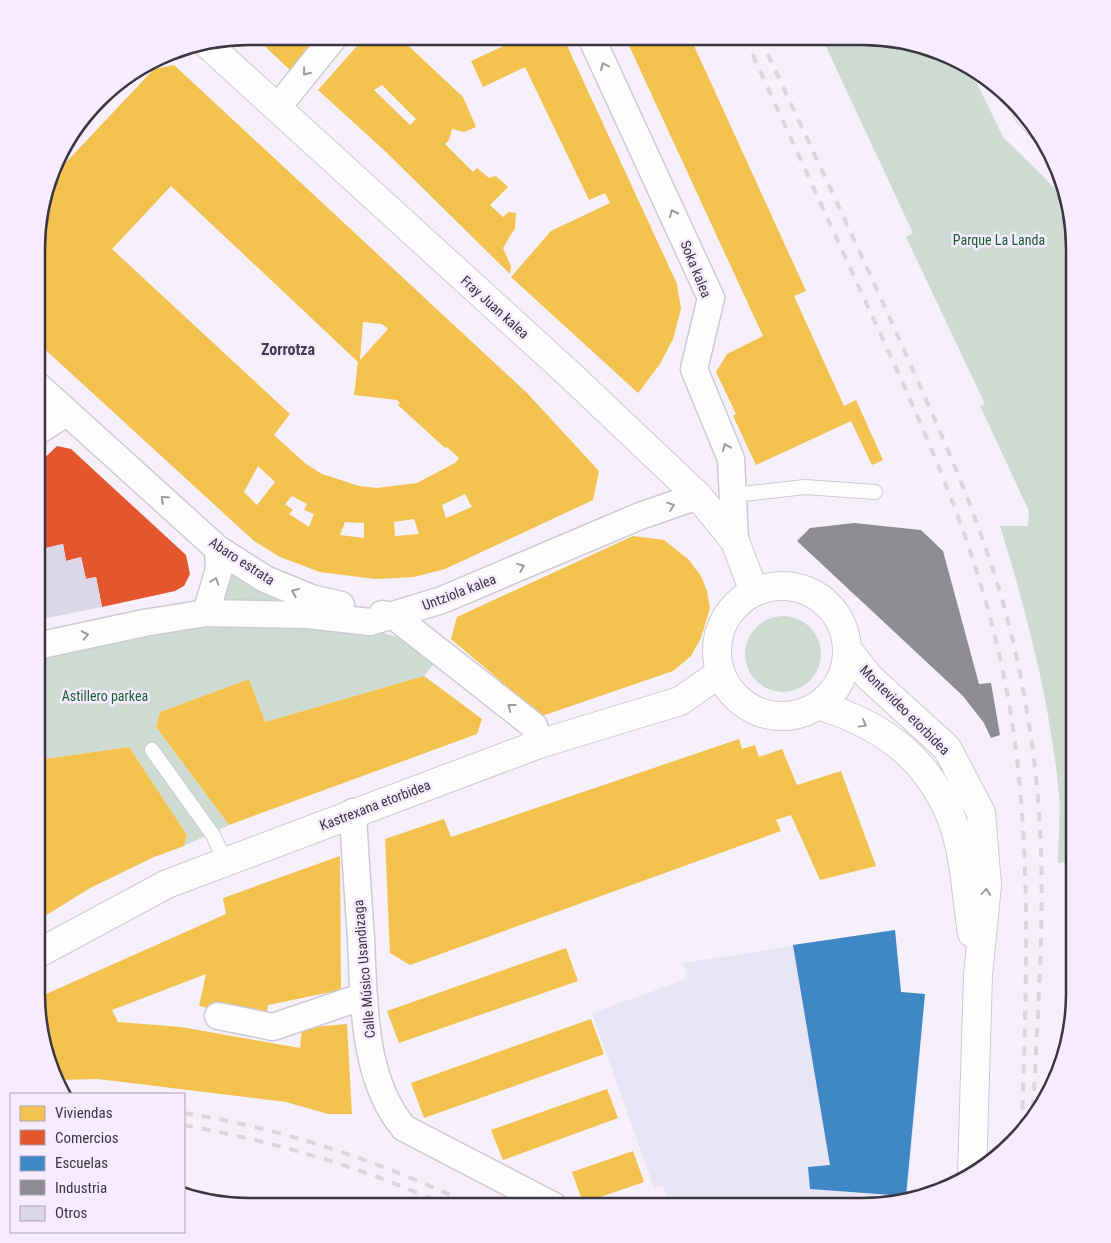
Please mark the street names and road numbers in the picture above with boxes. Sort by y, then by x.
street label: Soka kalea [677,238,715,300]
street label: Fray Juan kalea [458,272,532,342]
street label: Abaro estrata [206,534,278,588]
street label: Untziola kalea [420,571,498,613]
street label: Montevideo etorbidea [857,662,953,758]
street label: Kastrexana etorbidea [317,777,433,833]
street label: Calle Músico Usandizaga [350,899,378,1039]

